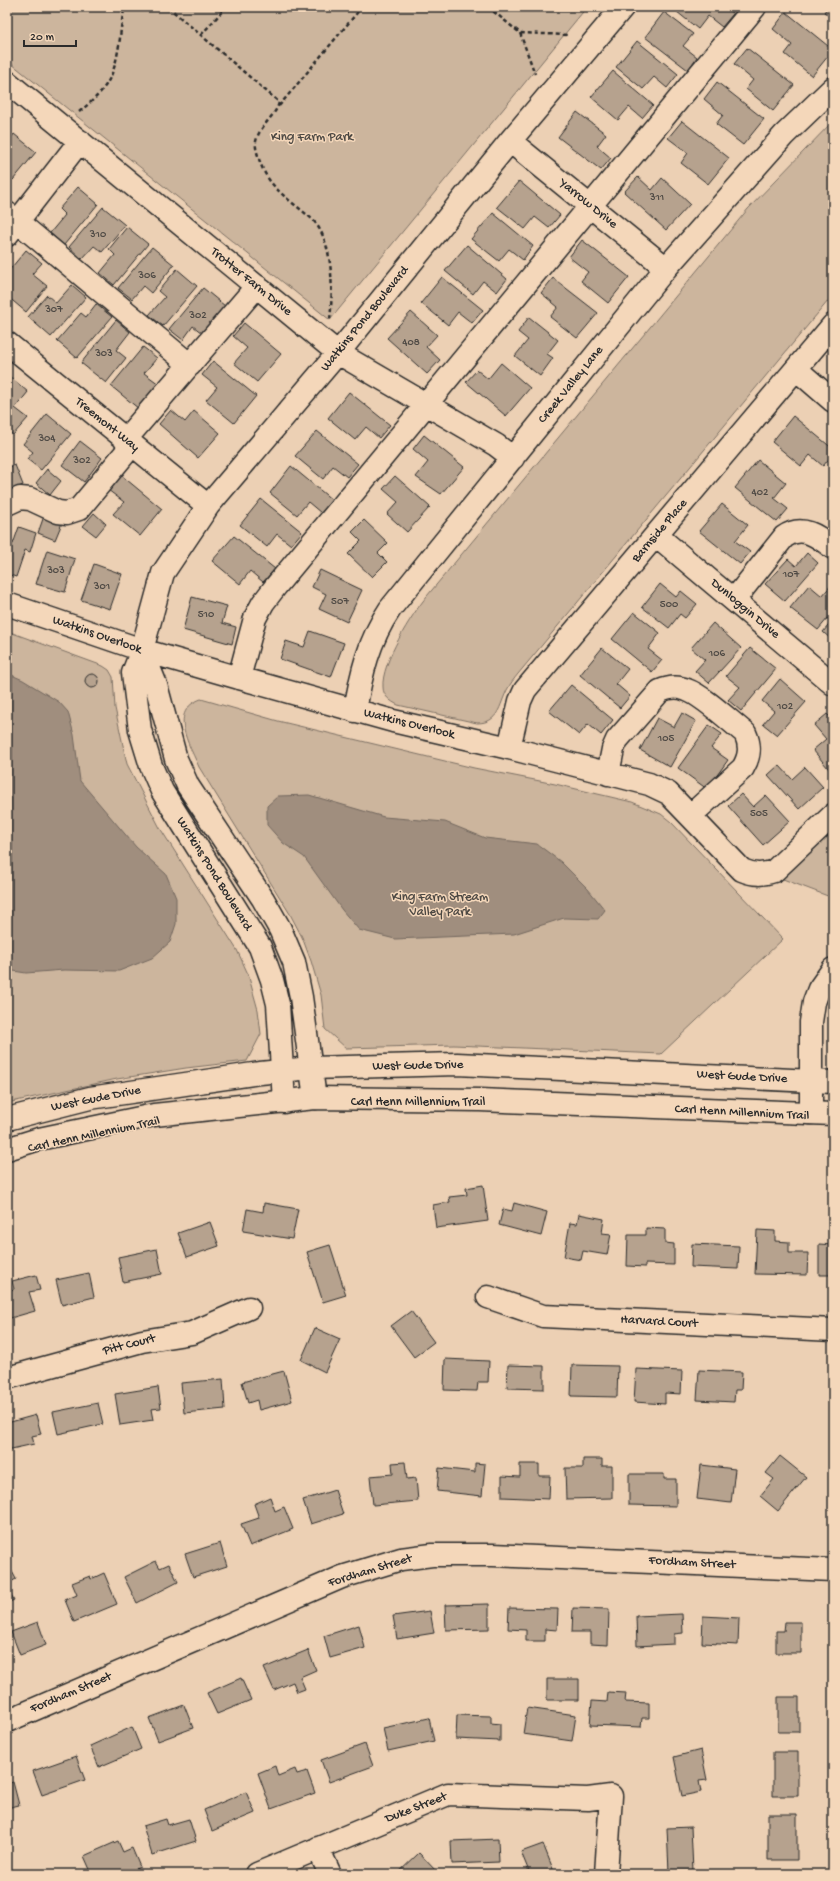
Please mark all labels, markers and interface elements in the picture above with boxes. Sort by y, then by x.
scale bar [24,22,76,48]
text: 20 m [30,31,55,45]
park label: King Farm Park [271,130,354,145]
street label: Yarrow Drive [555,175,620,232]
house number: 311 [649,192,664,204]
house number: 310 [89,229,106,241]
street label: Trotter Farm Drive [206,244,295,320]
street label: Watkins Pond Boulevard [318,262,413,375]
house number: 306 [137,270,156,282]
house number: 307 [44,304,63,316]
house number: 302 [188,310,207,322]
house number: 408 [402,337,420,349]
street label: Creek Valley Lane [535,343,607,427]
house number: 303 [94,348,113,360]
street label: Treemont Way [71,394,143,456]
house number: 304 [37,433,56,445]
house number: 302 [72,455,91,467]
house number: 402 [752,487,769,499]
street label: Barnside Place [629,496,691,566]
house number: 303 [46,565,65,577]
house number: 107 [782,569,799,581]
street label: Dunloggin Drive [707,575,783,642]
house number: 301 [93,581,110,593]
house number: 507 [331,596,349,608]
house number: 500 [660,599,678,611]
house number: 510 [198,609,214,621]
street label: Watkins Overlook [50,613,145,658]
house number: 106 [708,648,726,660]
house number: 102 [776,701,794,713]
street label: Watkins Overlook [362,705,457,743]
house number: 105 [657,733,674,745]
house number: 505 [750,808,768,820]
street label: Watkins Pond Boulevard [173,814,256,935]
park label: King Farm Stream Valley Park [392,890,488,920]
street label: West Gude Drive [372,1058,464,1074]
street label: West Gude Drive [696,1067,788,1087]
street label: West Gude Drive [50,1083,142,1115]
street label: Carl Henn Millennium Trail [351,1095,485,1110]
street label: Carl Henn Millennium Trail [674,1102,810,1124]
street label: Carl Henn Millennium Trail [27,1114,162,1156]
street label: Harvard Court [620,1312,700,1332]
street label: Pitt Court [100,1331,158,1359]
street label: Fordham Street [325,1551,415,1591]
street label: Fordham Street [647,1553,737,1573]
street label: Fordham Street [27,1668,115,1717]
street label: Duke Street [382,1789,451,1827]

